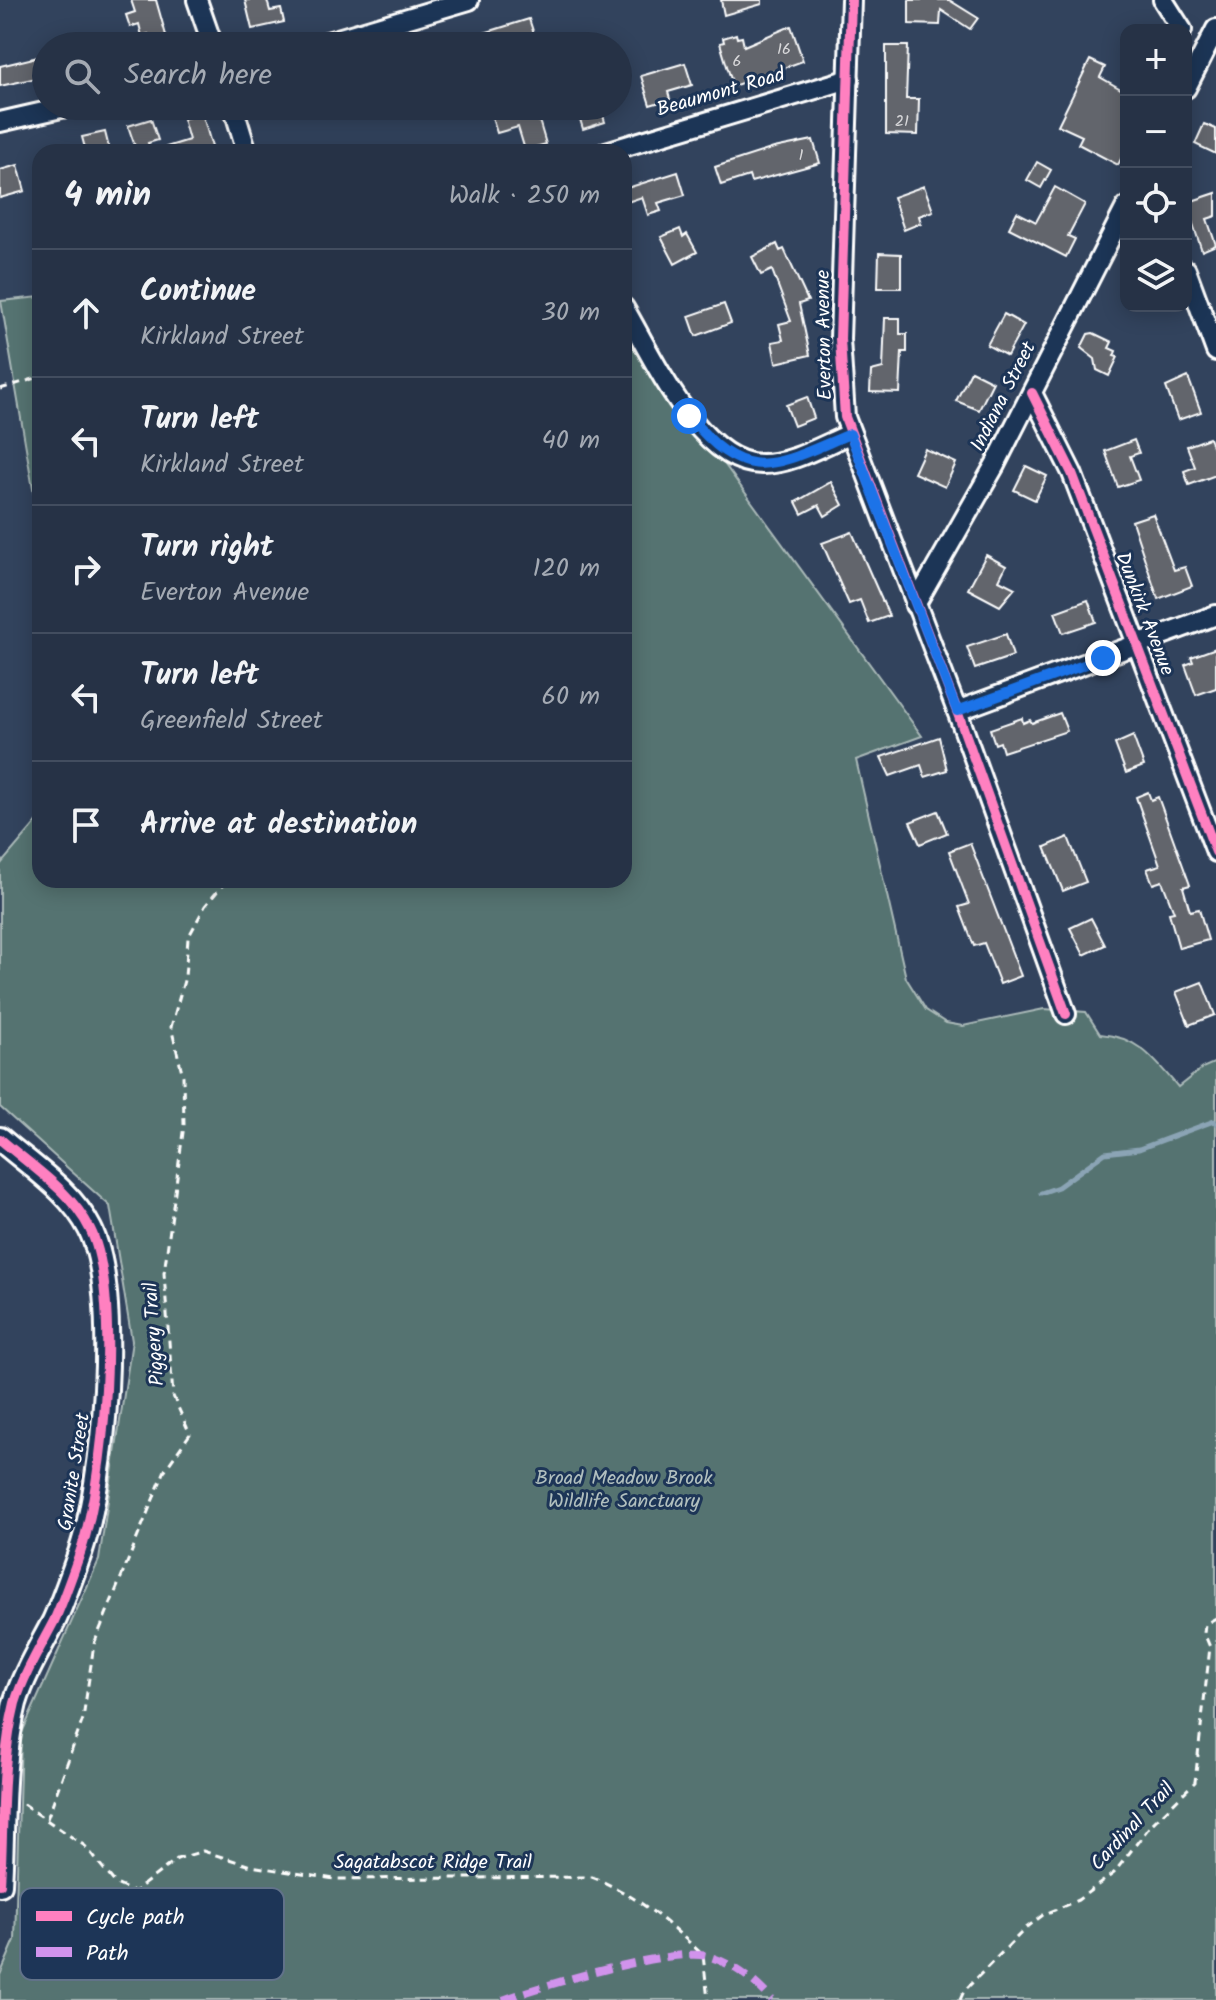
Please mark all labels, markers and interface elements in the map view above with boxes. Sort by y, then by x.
map controls [1120,24,1192,312]
button: + [1120,24,1192,96]
search box [32,32,632,120]
house number: 16 [777,37,791,62]
house number: 6 [733,49,741,74]
text: Search here [124,52,272,100]
icon: search [60,54,104,98]
street label: Beaumont Road [653,59,790,127]
button: − [1120,96,1192,168]
house number: 21 [895,109,909,134]
house number: 1 [798,143,804,168]
button: locate [1120,168,1192,240]
text: 4 min [64,169,151,223]
text: Walk · 250 m [449,175,600,217]
button: layers [1120,240,1192,312]
text: Continue [140,268,256,316]
street label: Everton Avenue [808,270,842,400]
icon: ahead [64,291,108,335]
text: 30 m [541,292,600,334]
text: Kirkland Street [140,316,304,358]
street label: Indiana Street [963,336,1046,458]
text: Turn left [140,396,259,444]
route start [671,398,707,434]
icon: left [64,419,108,463]
text: 40 m [542,420,600,462]
text: Kirkland Street [140,444,304,486]
text: Turn right [140,524,273,572]
icon: right [64,547,108,591]
street label: Dunkirk Avenue [1106,547,1182,681]
text: 120 m [533,548,600,590]
text: Everton Avenue [140,572,309,614]
route end [1085,640,1121,676]
text: Turn left [140,652,259,700]
icon: left [64,675,108,719]
text: 60 m [541,676,600,718]
text: Greenfield Street [140,700,323,742]
text: Arrive at destination [140,801,417,849]
icon: arrive [64,803,108,847]
street label: Piggery Trail [135,1281,175,1387]
street label: Granite Street [50,1410,100,1533]
park label: Broad Meadow Brook Wildlife Sanctuary [535,1463,713,1518]
street label: Cardinal Trail [1083,1775,1183,1879]
street label: Sagatabscot Ridge Trail [334,1847,532,1879]
legend [20,1888,284,1980]
text: Cycle path [86,1901,185,1936]
text: Path [86,1937,129,1972]

